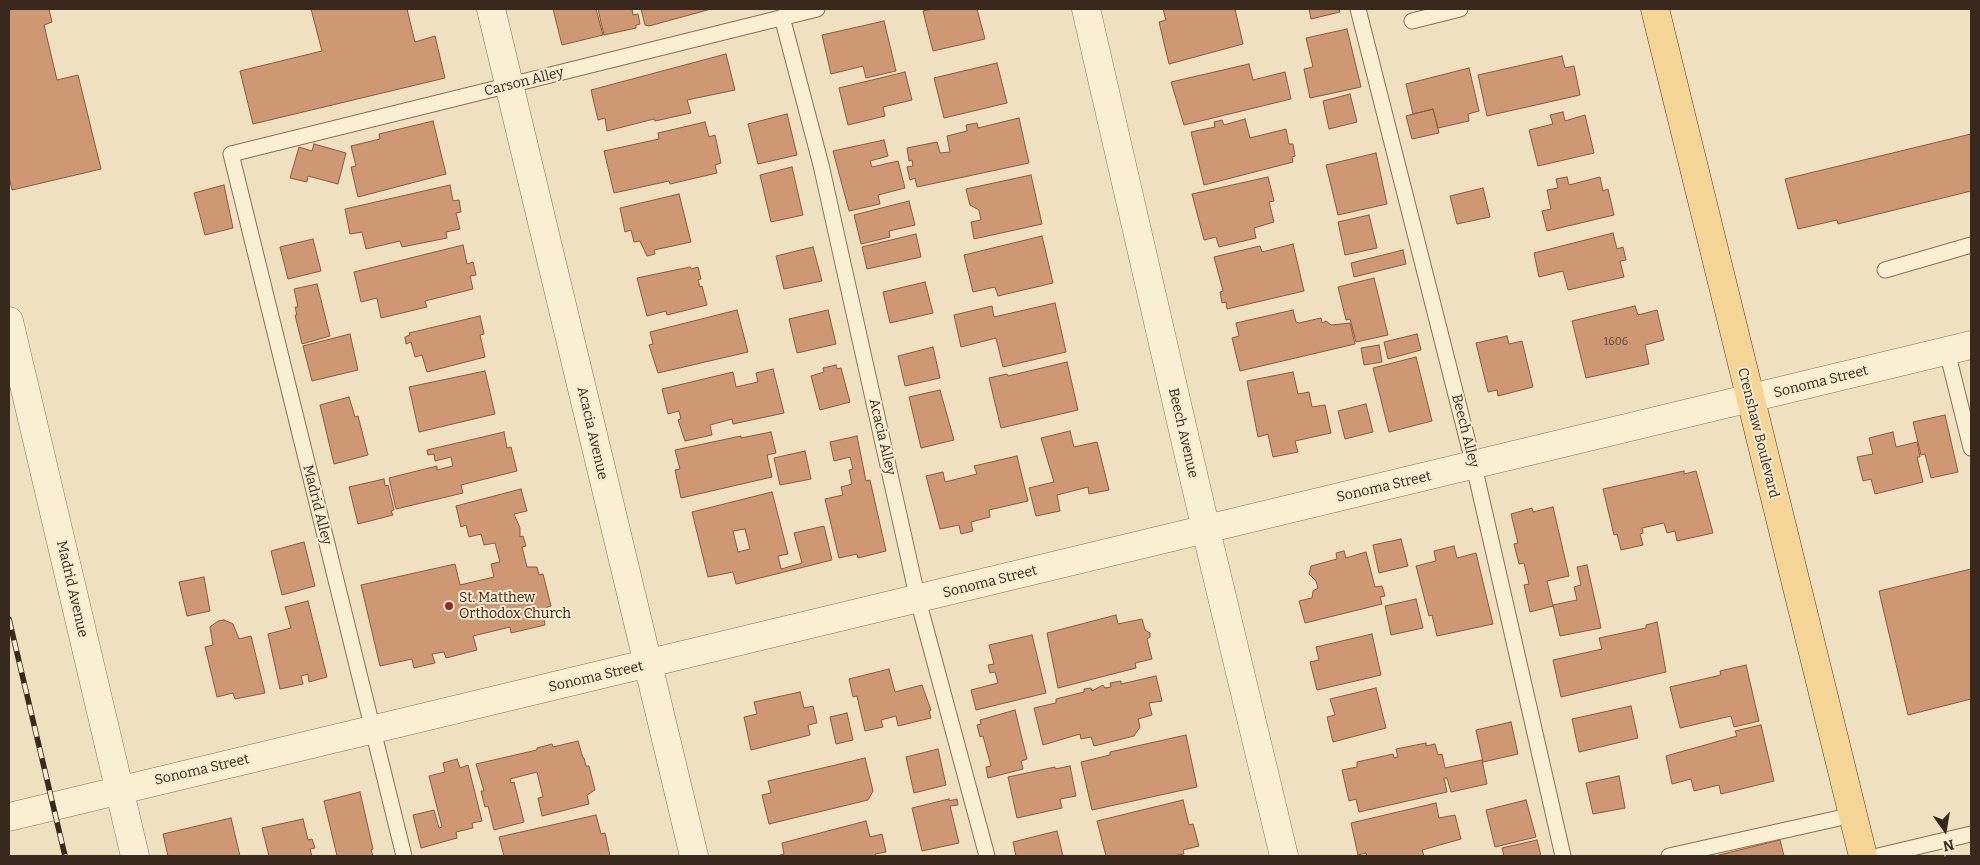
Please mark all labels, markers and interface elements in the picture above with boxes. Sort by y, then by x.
street label: Carson Alley [482,64,566,100]
house number: 1606 [1604,335,1628,349]
street label: Sonoma Street [1772,362,1870,402]
street label: Crenshaw Boulevard [1734,366,1782,500]
street label: Acacia Avenue [573,385,611,481]
street label: Beech Avenue [1164,386,1202,480]
street label: Beech Alley [1448,392,1482,470]
street label: Acacia Alley [865,397,899,477]
street label: Madrid Alley [299,463,335,547]
street label: Sonoma Street [1335,468,1433,506]
street label: Madrid Avenue [53,539,91,639]
street label: Sonoma Street [941,562,1039,602]
place label: St. Matthew Orthodox Church [459,590,571,622]
marker: St. Matthew Orthodox Church [443,600,455,612]
street label: Sonoma Street [547,658,645,696]
street label: Sonoma Street [153,751,251,789]
north arrow [1920,805,1970,855]
text: N [1941,836,1956,855]

